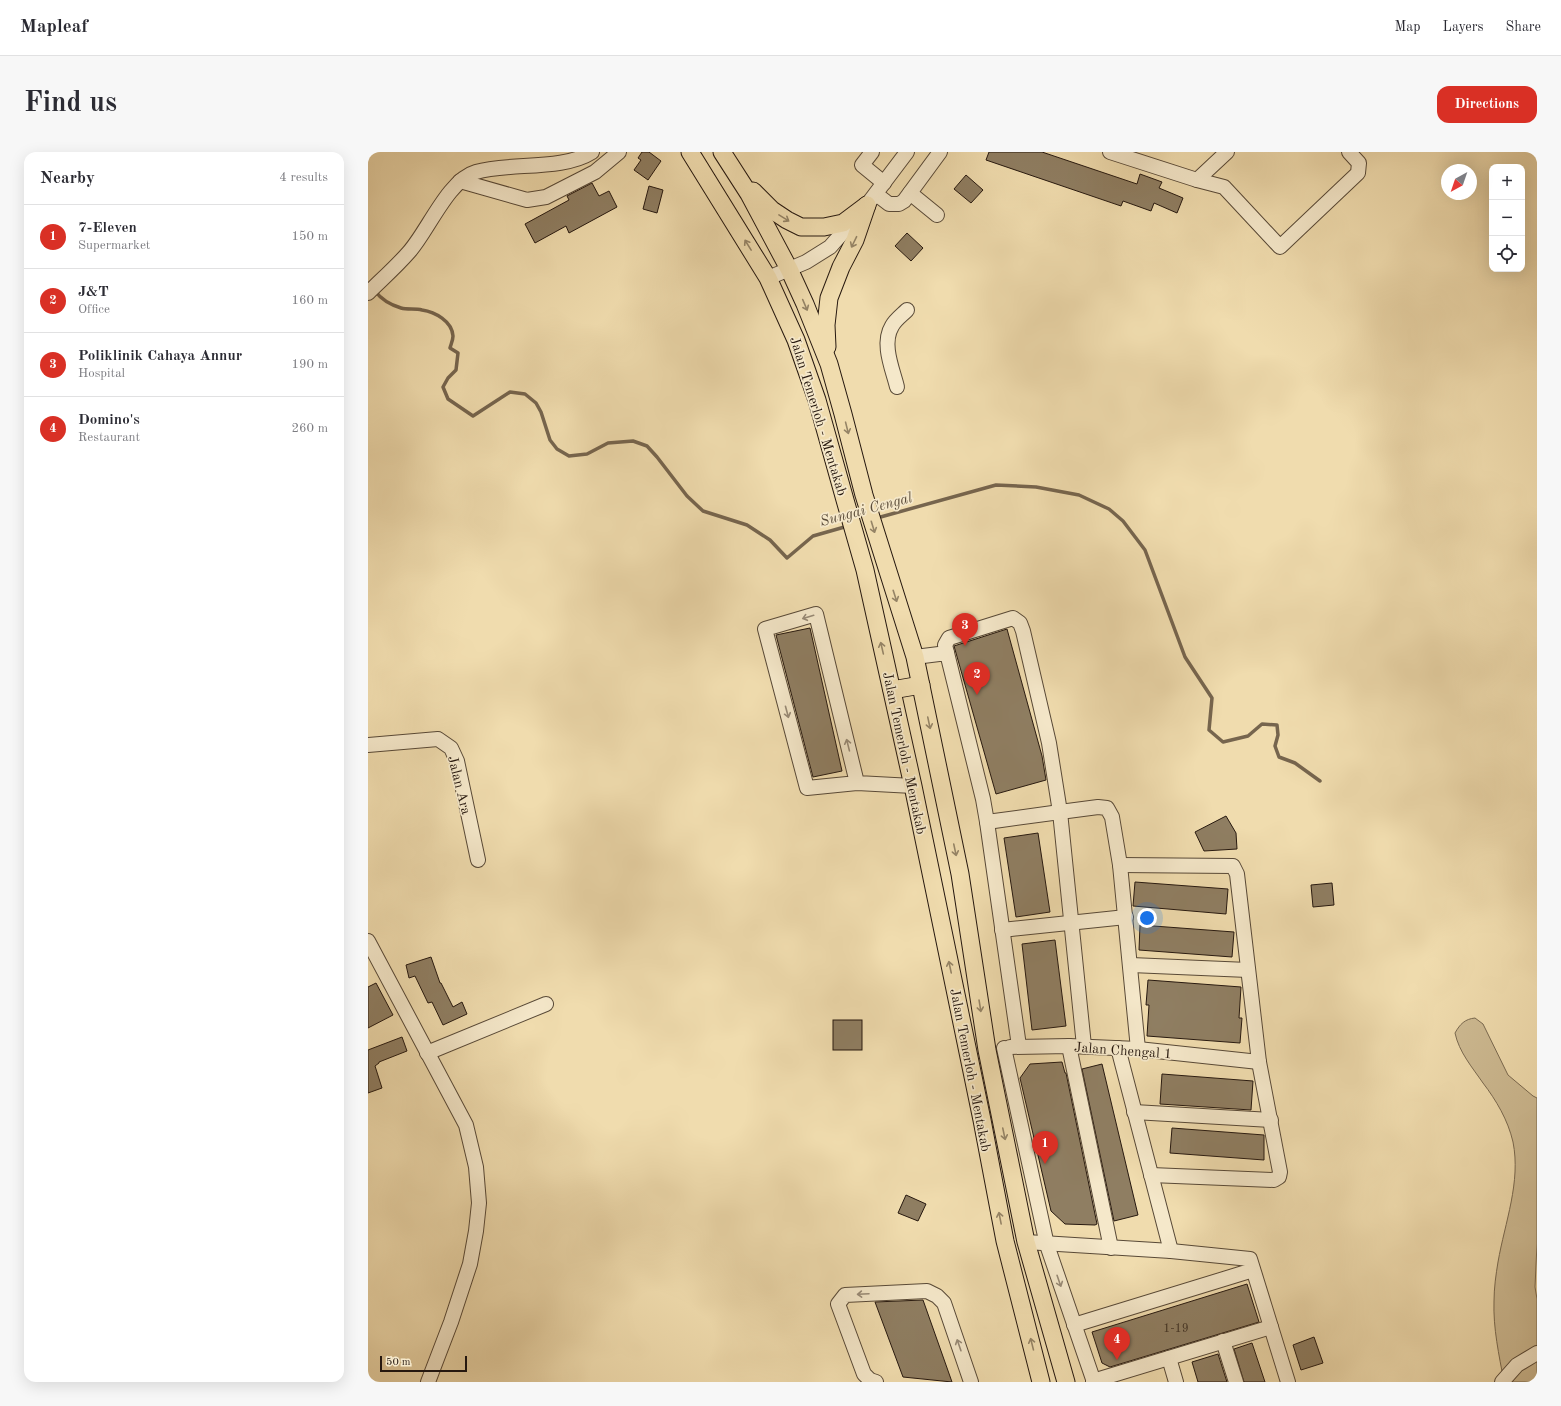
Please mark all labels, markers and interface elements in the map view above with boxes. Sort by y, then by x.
text: Mapleaf [20,18,88,37]
text: Map [1395,20,1421,34]
text: Layers [1443,20,1484,34]
text: Share [1506,20,1541,34]
button: Directions [1437,86,1537,123]
text: Find us [24,90,117,118]
north arrow [1441,164,1477,200]
map controls [1489,164,1525,272]
button: + [1489,164,1525,200]
text: Nearby [40,170,95,187]
text: 4 results [279,171,328,184]
button: − [1489,200,1525,236]
one-way arrow [778,214,790,222]
text: 7-Eleven [78,221,137,236]
text: 1 [49,230,57,243]
text: 150 m [291,230,328,243]
one-way arrow [850,235,857,247]
button: locate [1489,236,1525,272]
text: Supermarket [78,239,150,252]
one-way arrow [743,239,751,251]
text: J&T [78,285,109,300]
text: 2 [49,294,57,307]
text: 160 m [291,294,328,307]
one-way arrow [802,298,810,310]
text: Office [78,303,110,316]
street label: Jalan Temerloh - Mentakab [787,335,849,498]
text: Poliklinik Cahaya Annur [78,349,242,364]
text: 3 [49,358,57,371]
text: 190 m [291,358,328,371]
text: Hospital [78,367,125,380]
text: Domino's [78,413,140,428]
one-way arrow [843,421,851,434]
text: 4 [49,422,57,435]
text: 260 m [291,422,328,435]
text: Restaurant [78,431,140,444]
water label: Sungai Cengal [818,491,915,530]
one-way arrow [870,520,877,533]
one-way arrow [892,589,899,602]
pin: 3 [952,613,978,646]
one-way arrow [802,614,815,621]
one-way arrow [878,642,886,655]
pin: 2 [964,662,990,695]
street label: Jalan Temerloh - Mentakab [880,671,928,836]
one-way arrow [783,705,791,718]
one-way arrow [925,716,933,729]
one-way arrow [844,739,851,752]
street label: Jalan Ara [445,754,473,816]
one-way arrow [951,844,959,857]
your location [1137,908,1157,928]
one-way arrow [946,961,954,974]
street label: Jalan Temerloh - Mentakab [947,988,993,1153]
one-way arrow [976,1000,984,1013]
street label: Jalan Chengal 1 [1074,1041,1172,1061]
one-way arrow [1000,1127,1008,1140]
pin: 1 [1032,1131,1058,1164]
one-way arrow [996,1212,1004,1225]
one-way arrow [1056,1275,1064,1287]
one-way arrow [857,1291,870,1298]
house number: 1-19 [1163,1323,1189,1335]
pin: 4 [1104,1327,1130,1360]
one-way arrow [1028,1338,1035,1351]
one-way arrow [954,1339,962,1351]
scale bar [380,1354,467,1373]
text: 50 m [386,1357,411,1368]

